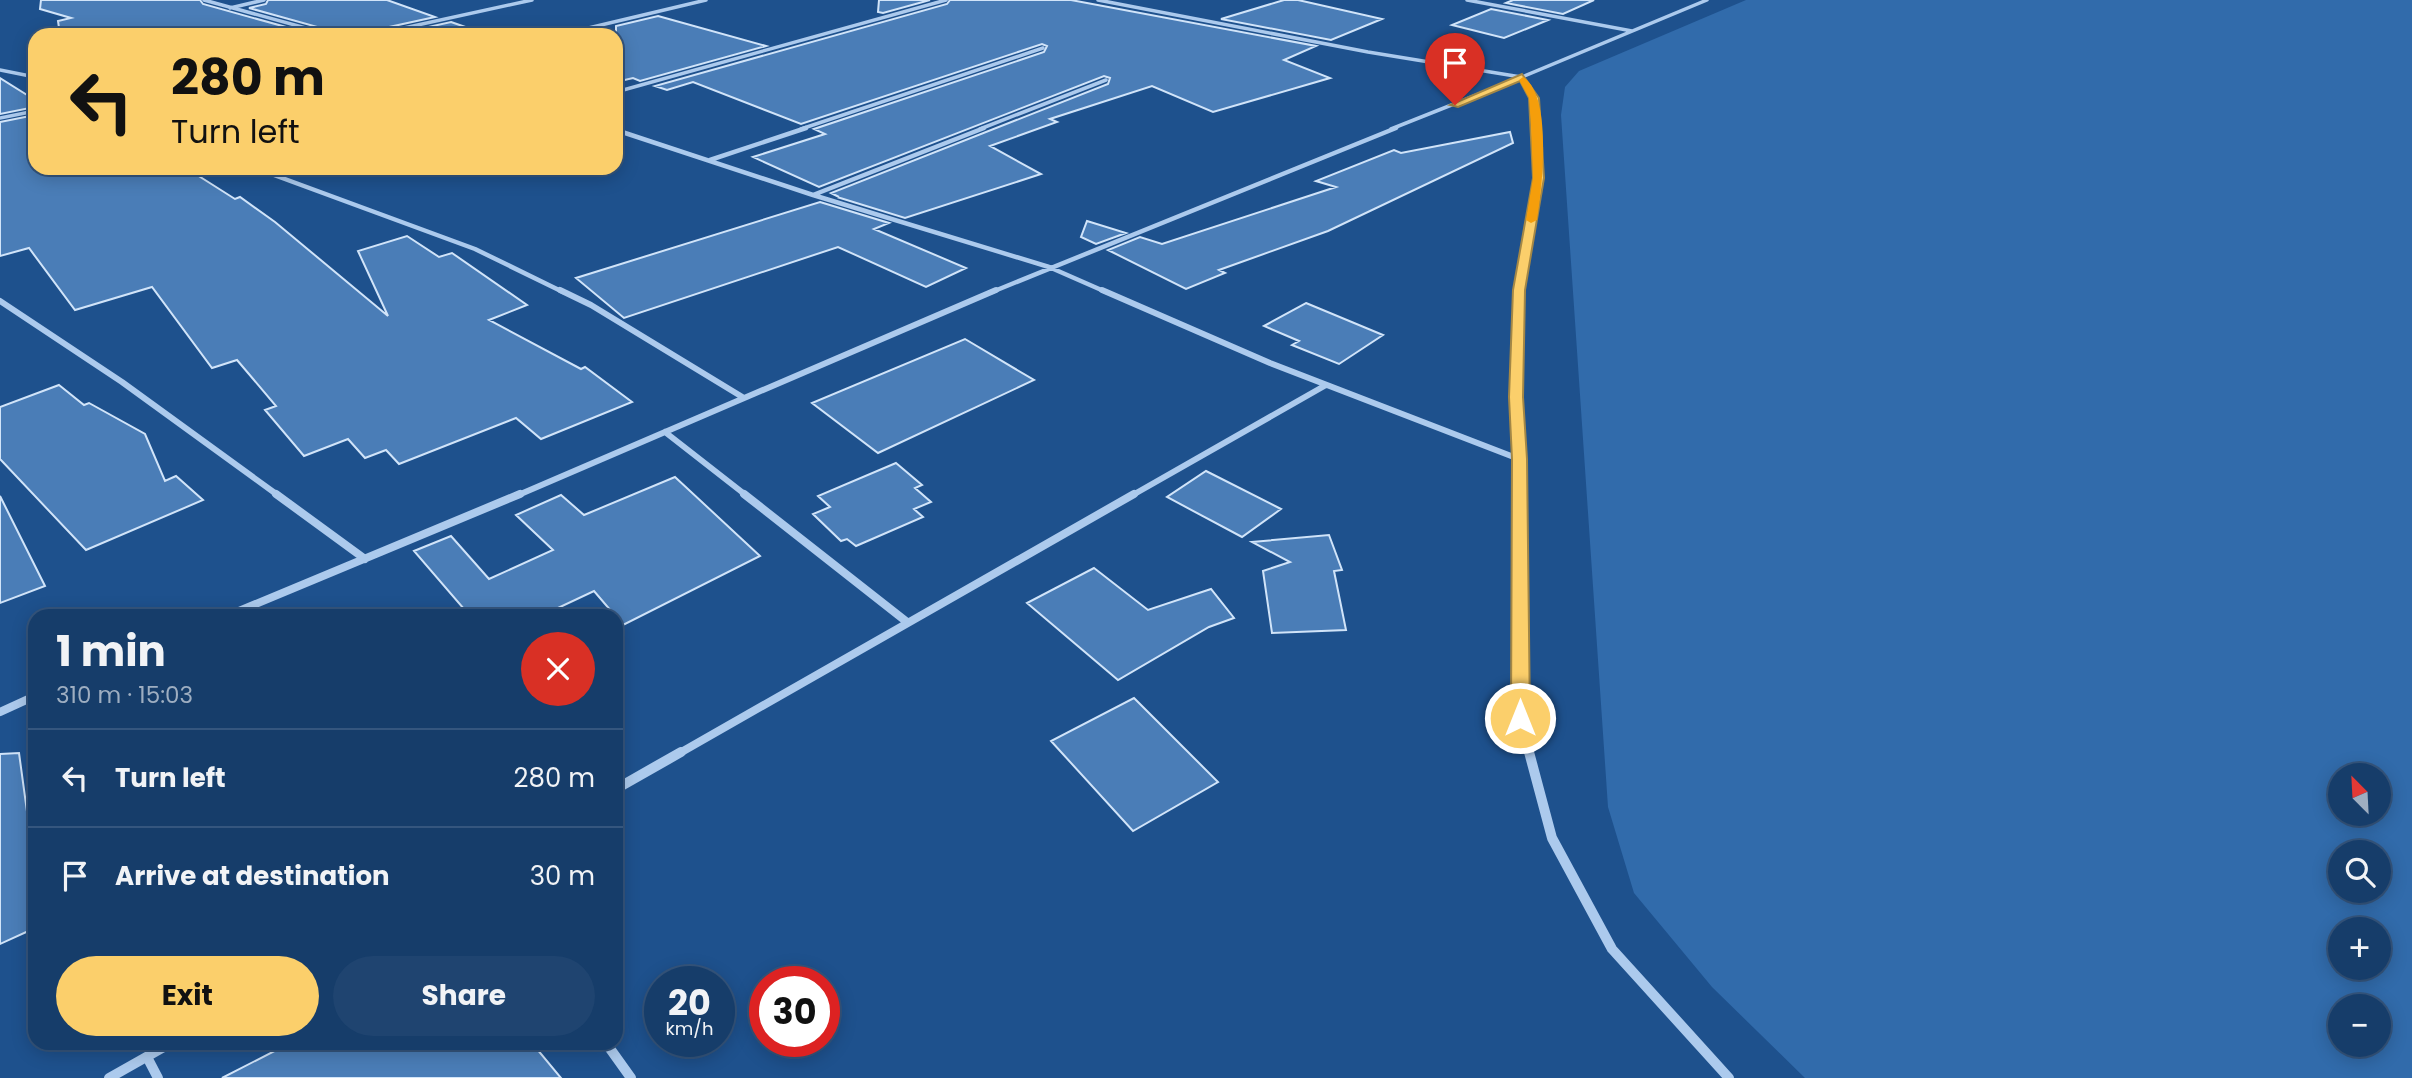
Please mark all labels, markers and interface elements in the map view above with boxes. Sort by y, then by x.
pin [1425,33,1485,105]
text: 280 m [171,44,325,112]
icon: arrive [1436,44,1474,82]
icon: left [56,56,147,147]
text: Turn left [171,109,300,154]
text: 1 min [56,622,166,681]
button: close [521,632,595,706]
text: 310 m · 15:03 [56,679,193,711]
position arrow [1483,681,1557,755]
icon: left [56,759,94,797]
text: Turn left [115,760,226,796]
text: 280 m [514,760,595,796]
north arrow [2328,763,2390,826]
map controls [2328,763,2391,1057]
button: search [2328,840,2391,903]
icon: arrive [56,857,94,895]
text: Arrive at destination [115,858,390,894]
text: 30 m [530,858,595,894]
button: + [2328,917,2391,980]
button: Exit [56,956,319,1036]
button: Share [333,956,595,1036]
speed limit sign: 30 [749,966,840,1057]
text: 20 [668,978,711,1027]
button: − [2328,994,2391,1057]
text: km/h [666,1016,713,1041]

